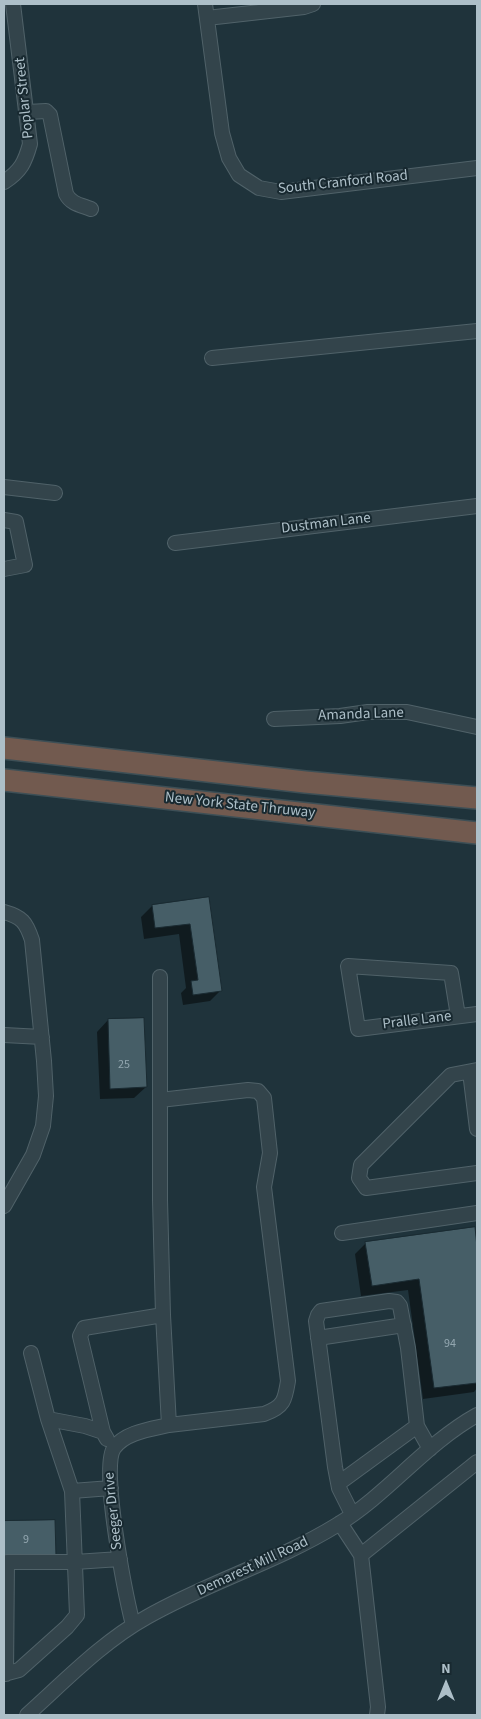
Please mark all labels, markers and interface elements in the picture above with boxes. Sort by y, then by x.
street label: Poplar Street [12,56,38,140]
street label: South Cranford Road [277,167,409,199]
street label: Dustman Lane [280,510,372,538]
street label: Amanda Lane [318,705,404,725]
street label: New York State Thruway [164,789,316,823]
street label: Pralle Lane [381,1008,453,1034]
house number: 25 [118,1058,130,1072]
house number: 94 [444,1337,456,1351]
street label: Seeger Drive [101,1471,127,1551]
house number: 9 [23,1533,29,1547]
street label: Demarest Mill Road [195,1533,311,1601]
north arrow [421,1659,471,1709]
text: N [441,1659,451,1679]

